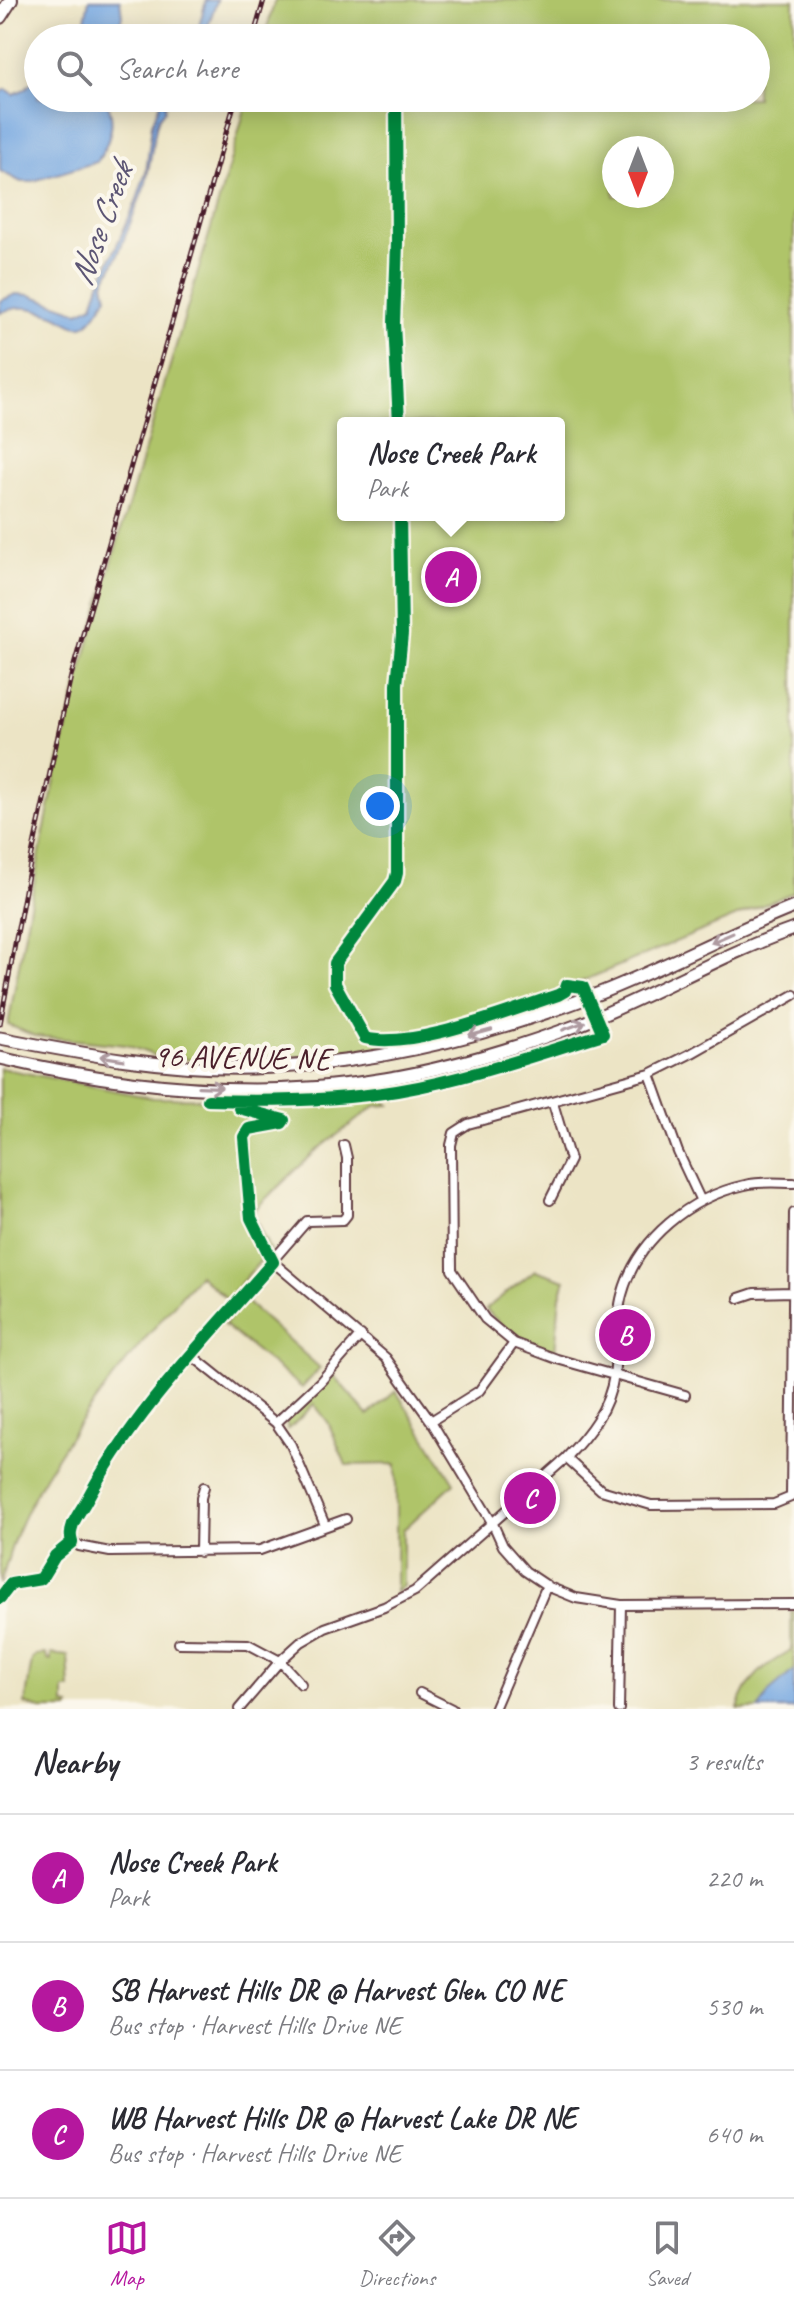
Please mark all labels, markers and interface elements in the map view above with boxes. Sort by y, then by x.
search box [24,24,770,112]
icon: search [52,46,96,90]
text: Search here [116,49,238,87]
north arrow [602,136,674,208]
water label: Nose Creek [59,151,145,291]
popup [337,417,565,521]
text: Nose Creek Park [367,434,535,472]
text: Park [367,472,408,505]
pin: A [425,547,477,607]
your location [360,786,400,826]
one-way arrow [710,931,734,946]
one-way arrow [561,1018,586,1032]
one-way arrow [468,1026,494,1041]
street label: 96 AVENUE NE [153,1035,335,1080]
one-way arrow [100,1049,126,1064]
one-way arrow [196,1079,223,1095]
pin: B [599,1305,651,1365]
pin: C [504,1468,556,1528]
text: Nearby [32,1740,118,1783]
text: 3 results [686,1745,762,1778]
text: Nose Creek Park [108,1843,277,1881]
text: A [51,1862,65,1895]
text: 220 m [706,1862,762,1895]
text: Park [108,1881,149,1914]
text: SB Harvest Hills DR @ Harvest Glen CO NE [108,1971,563,2009]
text: B [51,1990,65,2023]
text: 530 m [706,1990,762,2023]
text: Bus stop · Harvest Hills Drive NE [108,2009,401,2042]
text: WB Harvest Hills DR @ Harvest Lake DR NE [108,2099,576,2137]
text: C [52,2118,64,2151]
text: 640 m [706,2118,762,2151]
text: Bus stop · Harvest Hills Drive NE [108,2137,401,2170]
tab: Map [105,2216,149,2292]
tab: Directions [359,2216,435,2292]
tab: Saved [645,2216,689,2292]

